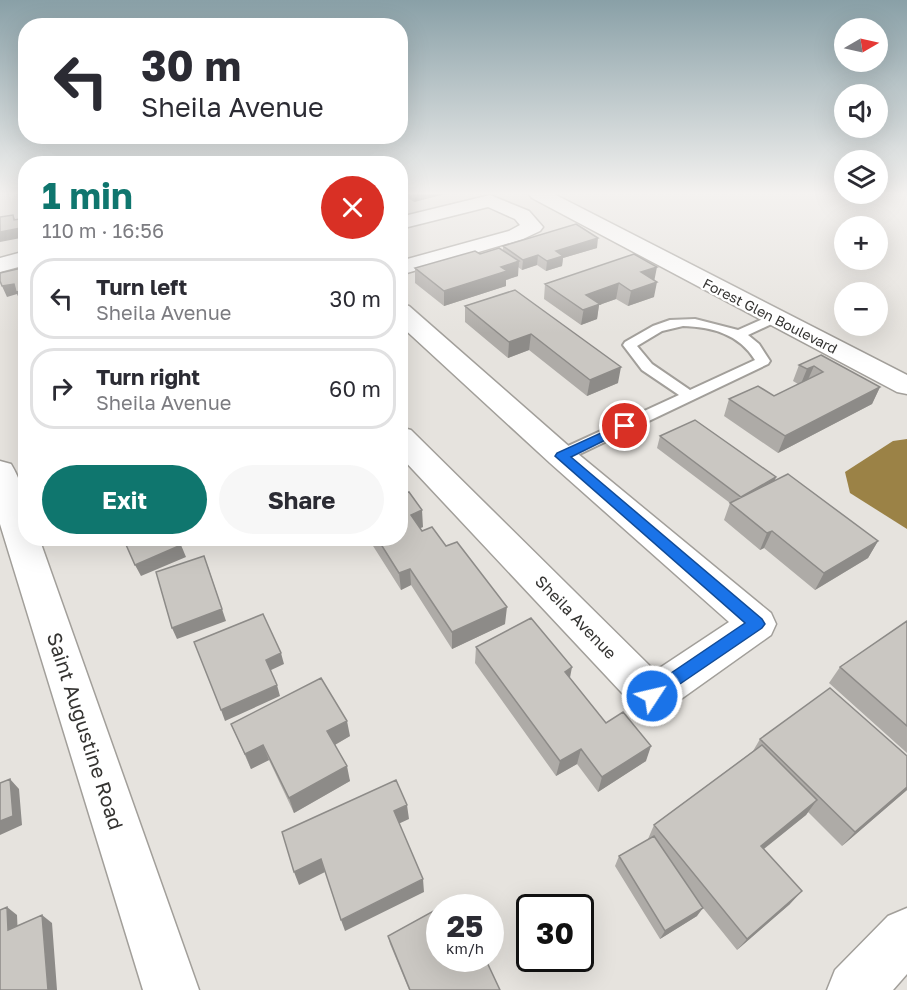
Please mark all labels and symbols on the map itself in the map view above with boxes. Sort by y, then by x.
north arrow [834,18,888,72]
street label: Forest Glen Boulevard [700,274,840,357]
pin [599,400,650,451]
street label: Sheila Avenue [531,571,621,663]
street label: Saint Augustine Road [43,629,129,832]
position arrow [620,664,684,728]
speed limit sign: 30 [516,894,594,972]

